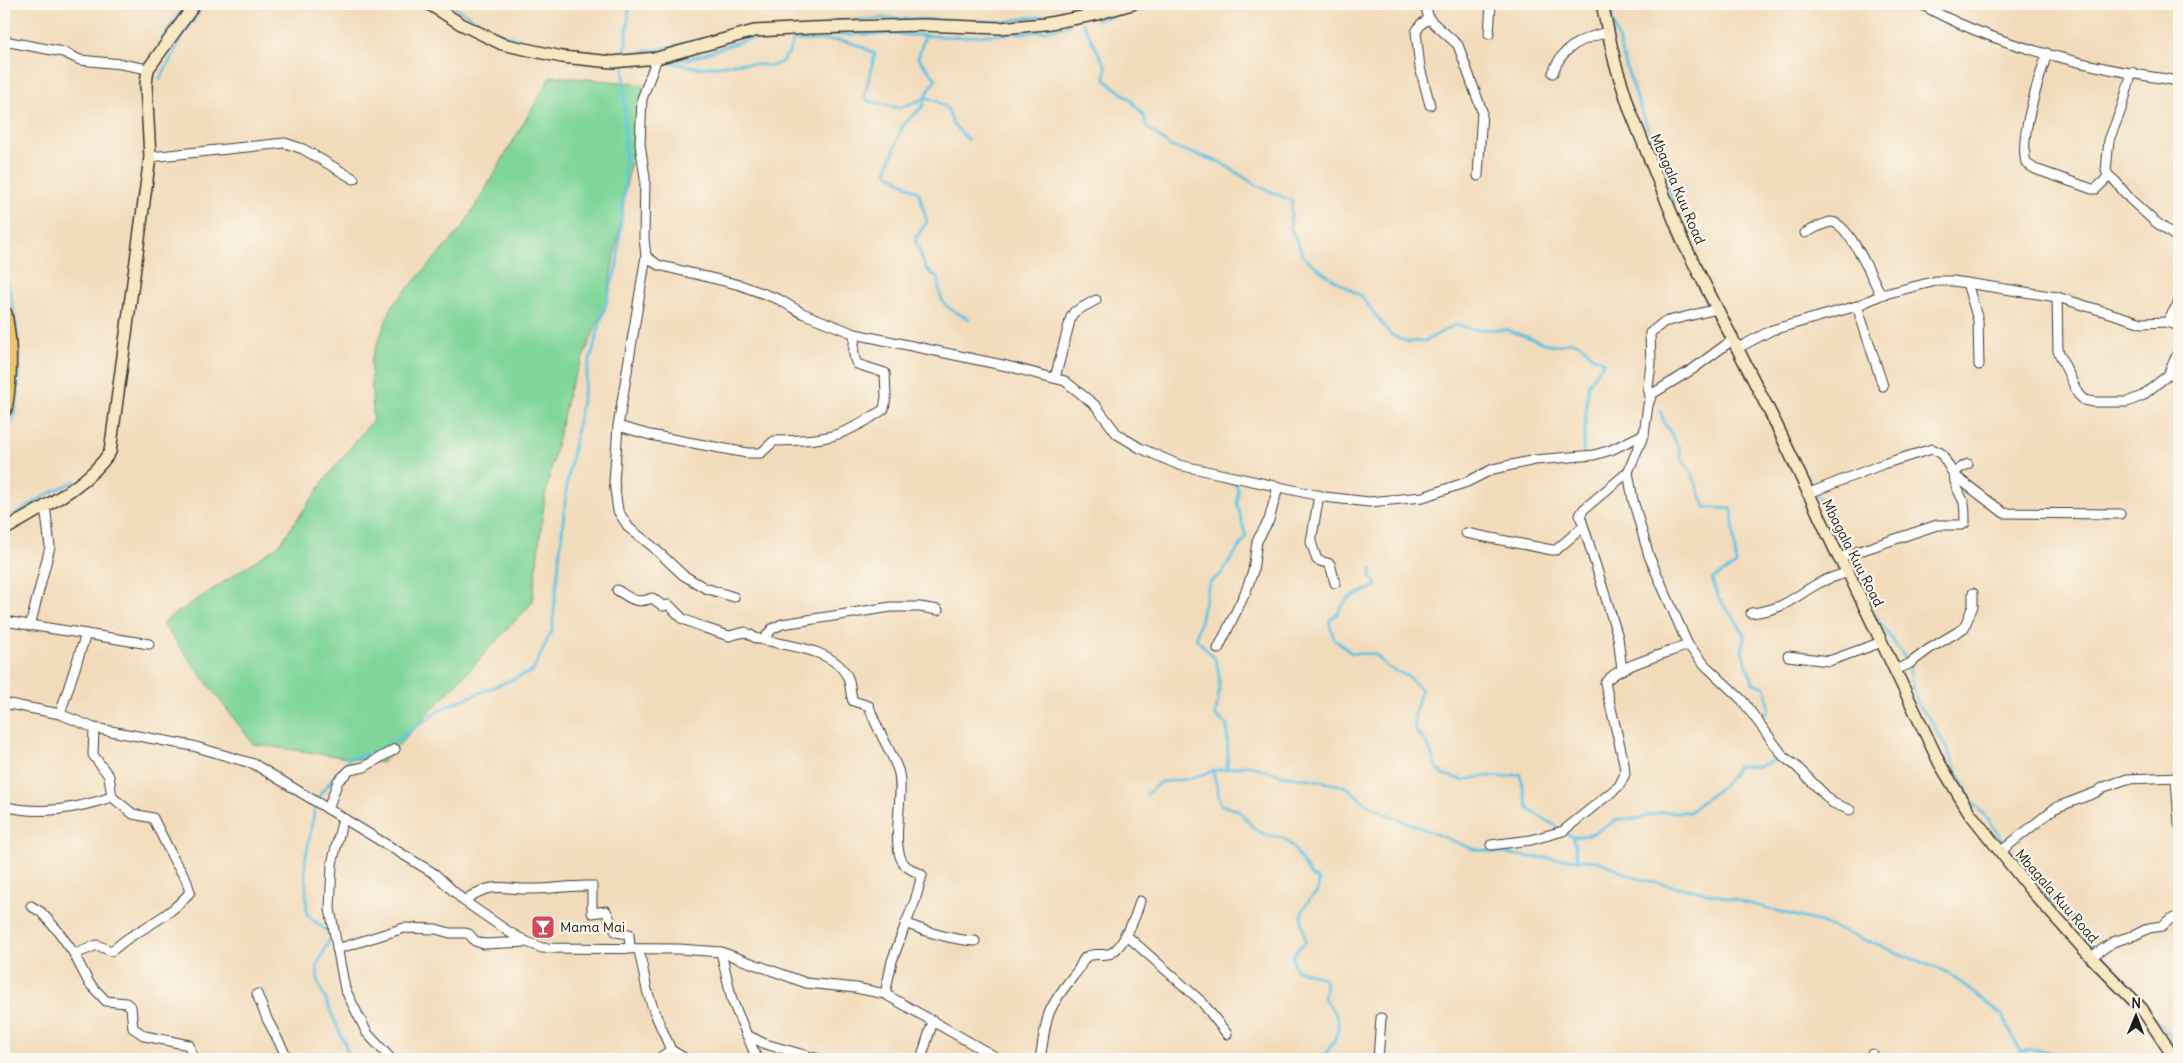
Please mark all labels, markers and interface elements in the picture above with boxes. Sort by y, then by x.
street label: Mbagala Kuu Road [1647,131,1709,247]
street label: Mbagala Kuu Road [1818,496,1888,610]
street label: Mbagala Kuu Road [2011,845,2103,947]
bar icon: Mama Mai [530,914,556,940]
place label: Mama Mai [560,918,625,936]
north arrow [2110,990,2160,1040]
text: N [2131,994,2141,1012]

